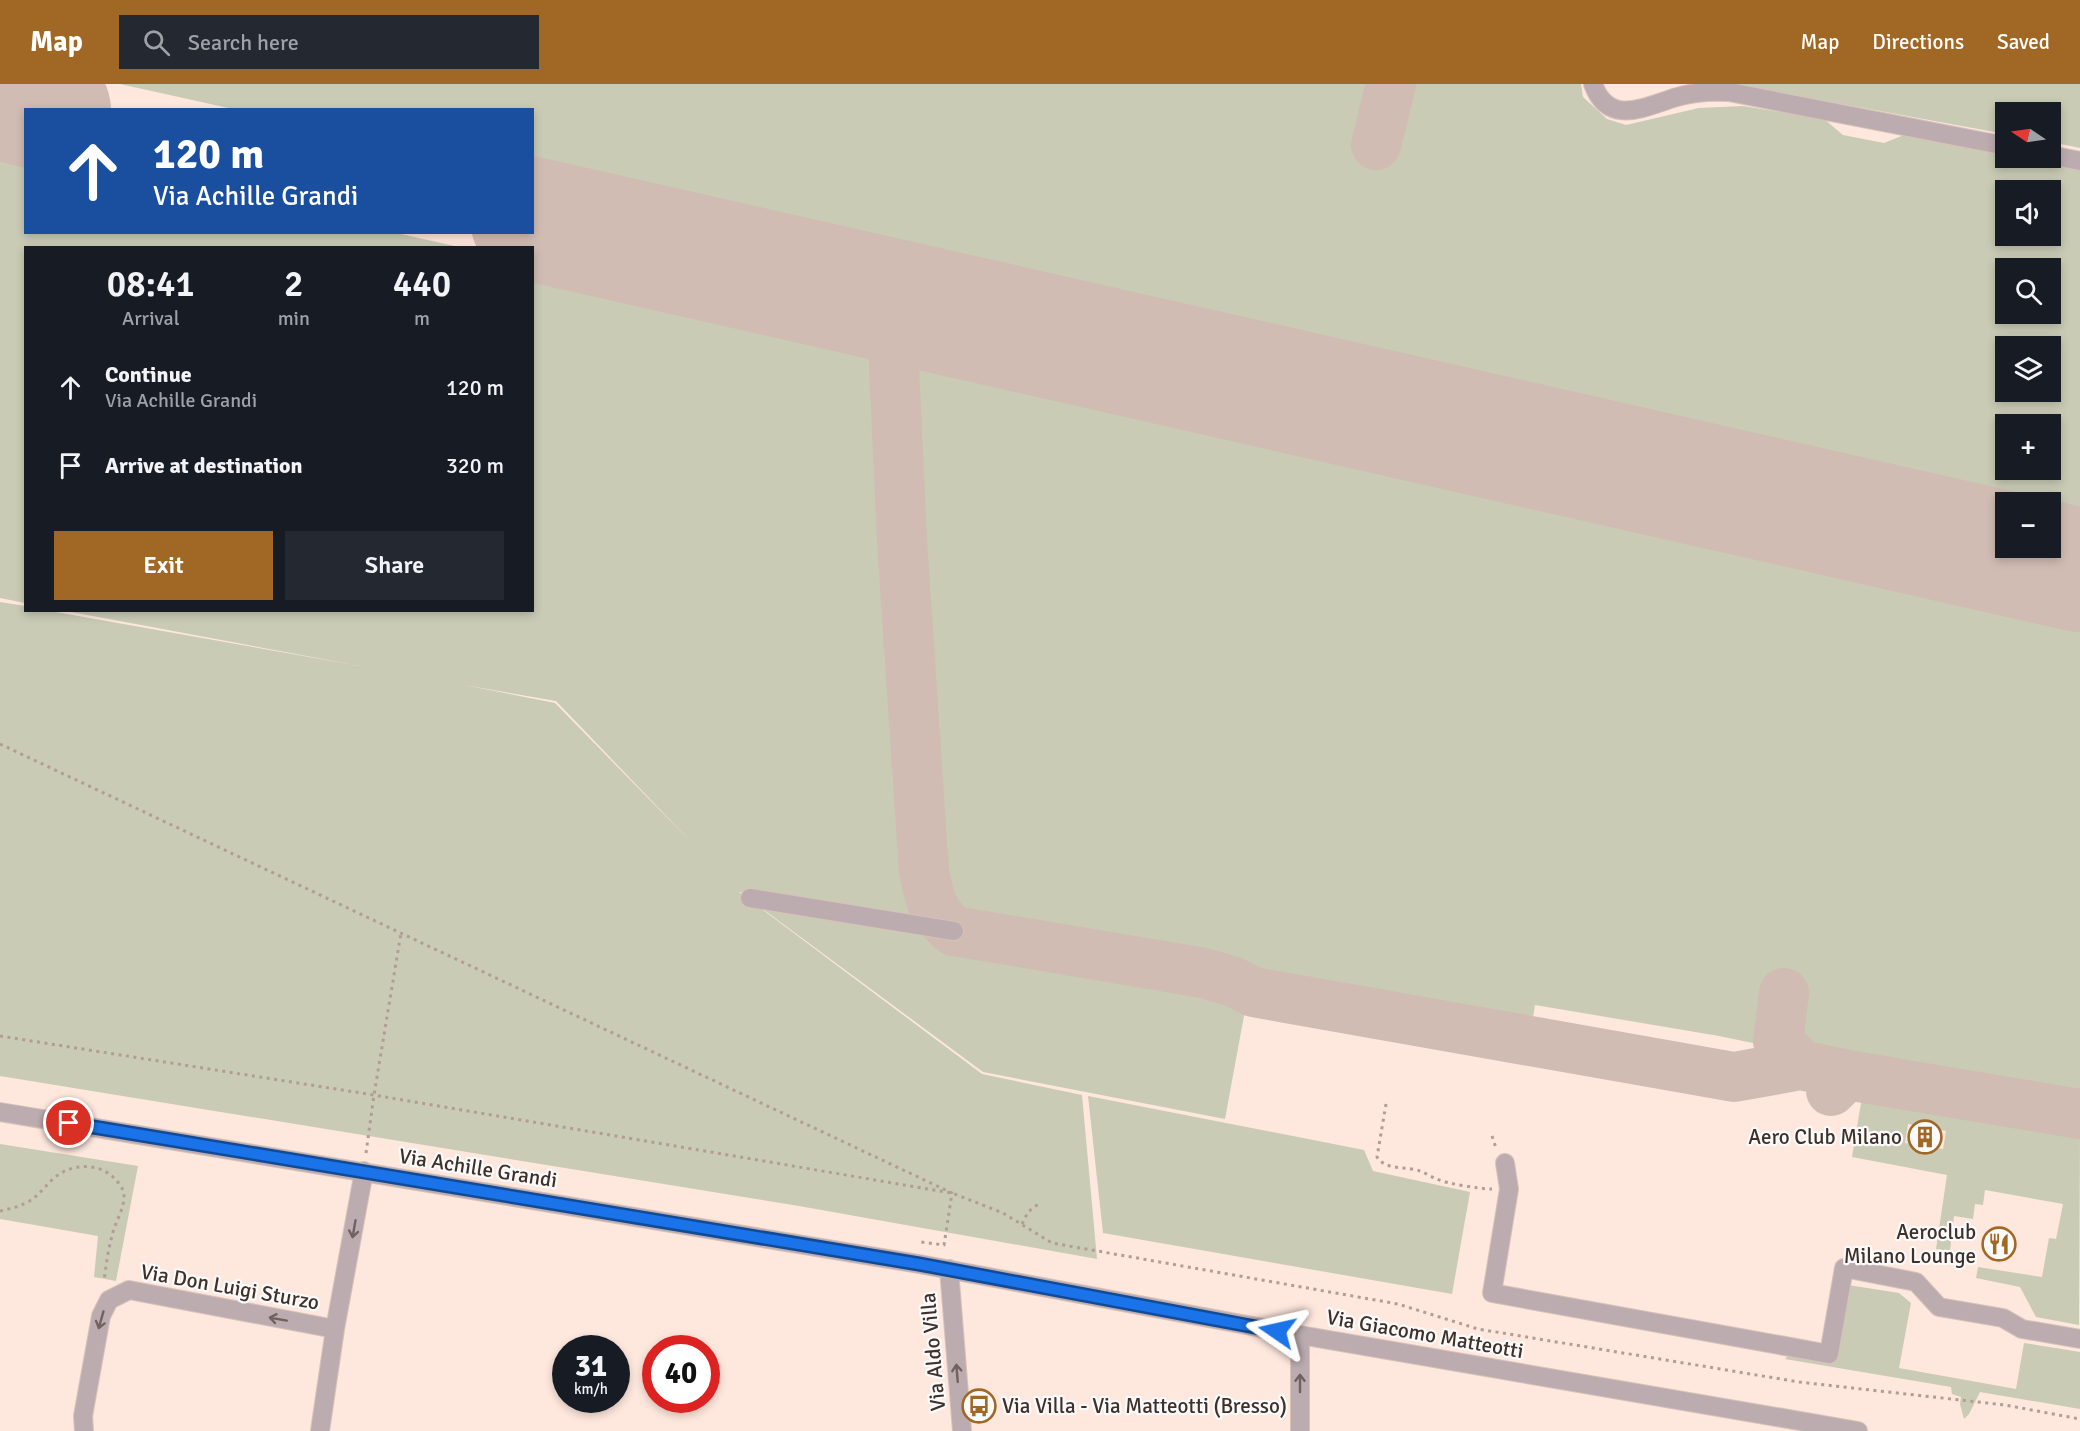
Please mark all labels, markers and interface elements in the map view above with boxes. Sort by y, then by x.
search box [119,15,539,69]
text: Map [30,25,83,59]
icon: search [140,26,173,59]
text: Search here [188,29,299,56]
text: Map [1801,29,1839,55]
text: Directions [1872,29,1964,55]
text: Saved [1997,29,2050,55]
north arrow [1995,102,2061,168]
map controls [1995,102,2061,558]
text: 120 m [153,129,264,180]
icon: ahead [54,132,132,210]
text: Via Achille Grandi [153,180,358,213]
button: sound [1995,180,2061,246]
button: search [1995,258,2061,324]
text: 08:41 [107,262,195,307]
text: 2 [284,262,304,307]
text: 440 [393,262,451,307]
text: Arrival [122,306,180,331]
text: min [278,306,310,331]
text: m [414,306,430,331]
button: layers [1995,336,2061,402]
text: Continue [105,361,192,388]
icon: ahead [54,371,87,404]
text: 120 m [446,374,504,401]
text: Via Achille Grandi [105,388,257,413]
button: + [1995,414,2061,480]
icon: arrive [54,449,87,482]
text: Arrive at destination [105,452,302,479]
text: 320 m [446,452,504,479]
button: − [1995,492,2061,558]
button: Exit [54,531,273,600]
button: Share [285,531,504,600]
pin [43,1097,94,1148]
icon: arrive [52,1106,85,1139]
building icon: Aero Club Milano [1907,1119,1943,1155]
place label: Aero Club Milano [1748,1124,1902,1150]
street label: Via Achille Grandi [397,1143,559,1193]
one-way arrow [348,1218,359,1238]
place label: Aeroclub Milano Lounge [1844,1219,1976,1269]
restaurant icon: Aeroclub Milano Lounge [1981,1226,2017,1262]
street label: Via Don Luigi Sturzo [139,1258,321,1316]
street label: Via Aldo Villa [915,1292,951,1412]
position arrow [1245,1299,1309,1363]
street label: Via Giacomo Matteotti [1325,1304,1525,1364]
one-way arrow [95,1310,107,1329]
one-way arrow [269,1313,288,1324]
speed limit sign: 40 [642,1335,720,1413]
text: 31 [575,1348,607,1385]
one-way arrow [951,1363,962,1383]
one-way arrow [1294,1374,1306,1394]
text: km/h [574,1380,608,1398]
bus stop icon: Via Villa - Via Matteotti (Bresso) [961,1388,997,1424]
place label: Via Villa - Via Matteotti (Bresso) [1002,1393,1287,1419]

